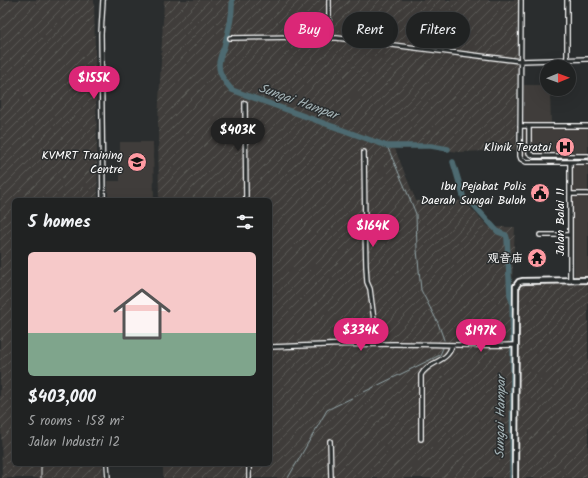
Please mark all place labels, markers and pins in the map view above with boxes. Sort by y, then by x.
pin: $155K [66,66,122,100]
pin: $403K [210,118,266,152]
hospital icon: Klinik Teratai [554,136,576,158]
place label: Klinik Teratai [484,138,552,157]
place label: KVMRT Training Centre [42,146,124,179]
school or university icon: KVMRT Training Centre [126,151,148,173]
place label: Ibu Pejabat Polis Daerah Sungai Buloh [421,177,526,210]
public building icon: Ibu Pejabat Polis Daerah Sungai Buloh [529,182,551,204]
pin: $164K [345,214,401,248]
temple icon: 观音庙 [526,247,548,269]
place label: 观音庙 [487,249,523,268]
pin: $334K [333,318,389,352]
pin: $197K [453,319,509,353]

